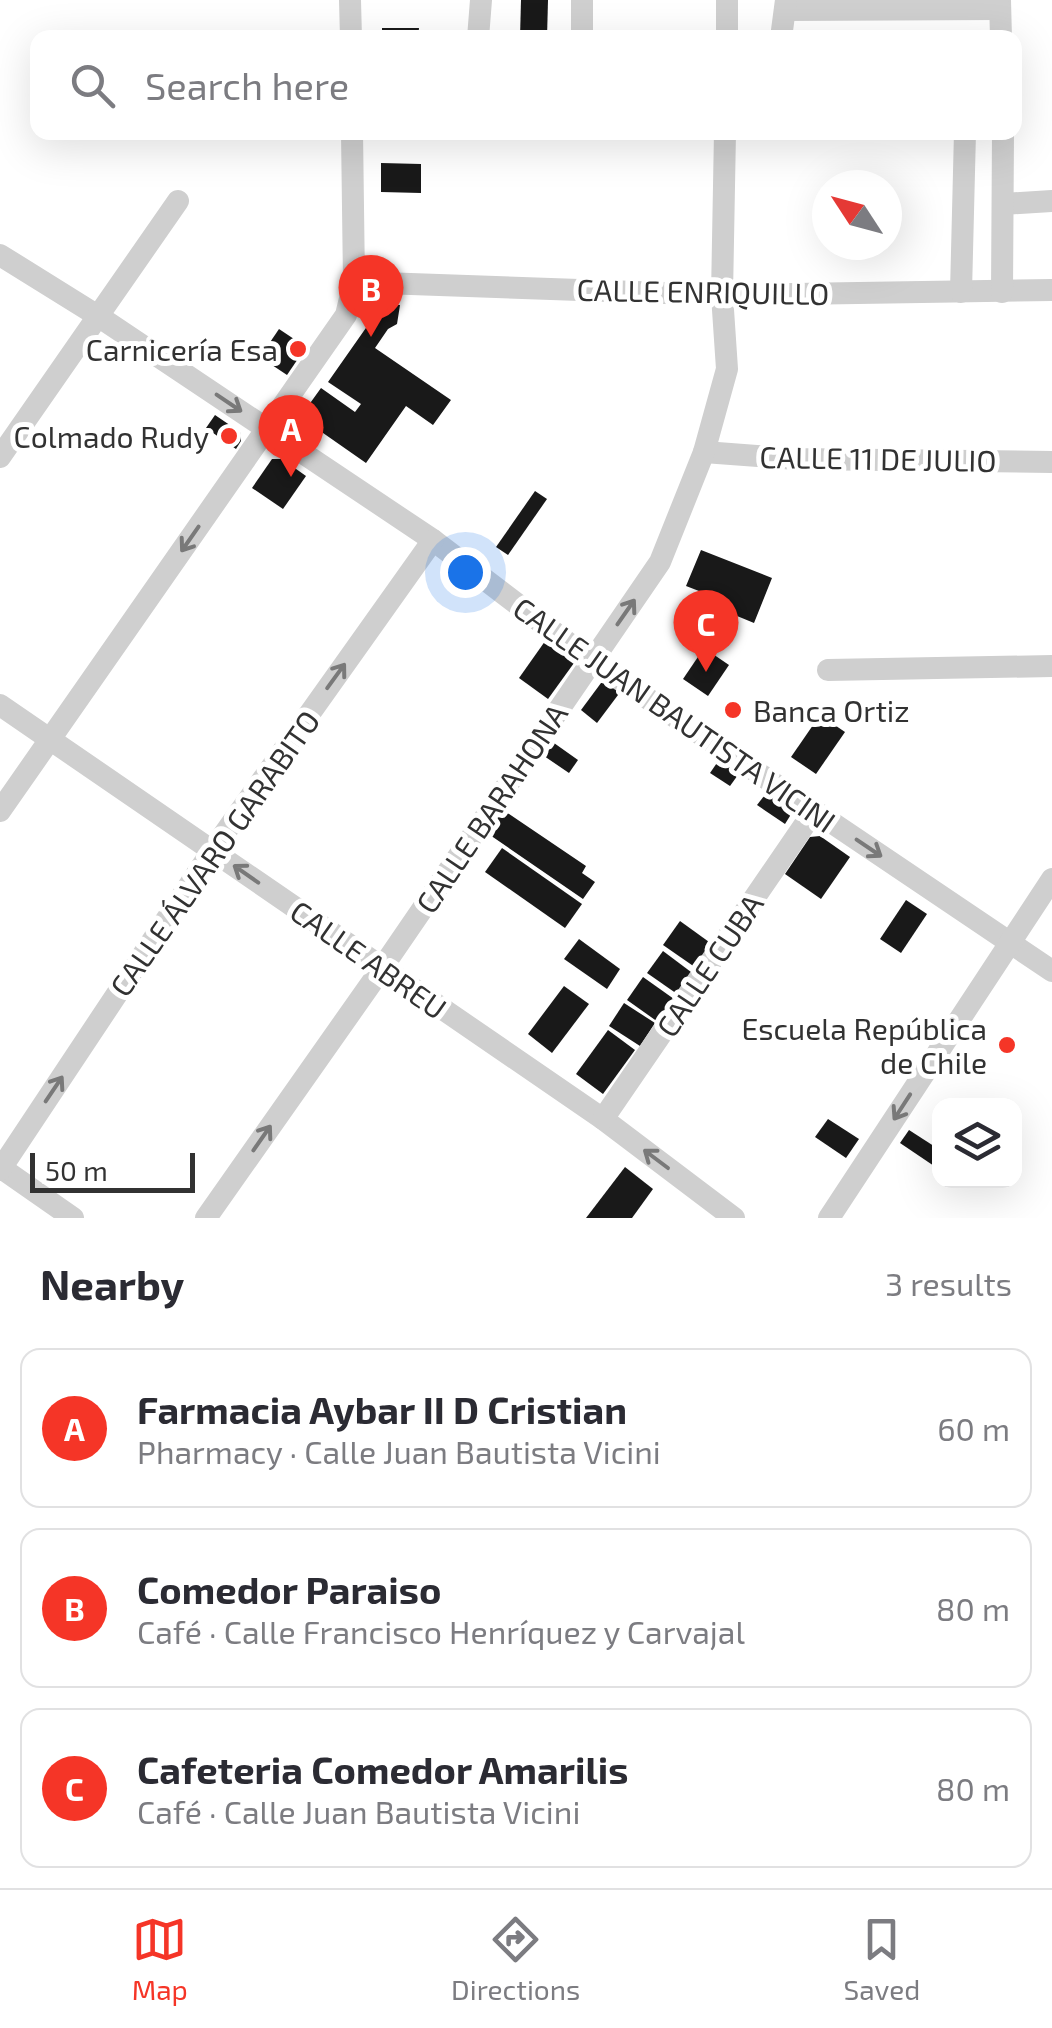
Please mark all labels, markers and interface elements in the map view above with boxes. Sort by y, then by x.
search box [30,30,1022,140]
icon: search [65,58,120,113]
text: Search here [145,62,349,108]
north arrow [812,170,902,260]
pin: B [338,255,404,337]
street label: CALLE ENRIQUILLO [576,271,830,311]
place label: Carnicería Esa [86,331,278,367]
marker: Carnicería Esa [287,338,309,360]
one-way arrow [214,393,242,414]
pin: A [258,394,324,477]
place label: Colmado Rudy [14,418,209,454]
marker: Colmado Rudy [218,425,240,447]
street label: CALLE 11 DE JULIO [759,438,997,478]
one-way arrow [180,525,201,552]
your location [440,547,491,598]
street label: CALLE JUAN BAUTISTA VICINI [506,588,844,840]
pin: C [674,590,738,672]
one-way arrow [615,598,636,626]
one-way arrow [325,663,346,691]
place label: Banca Ortiz [753,692,910,728]
street label: CALLE BARAHONA [408,696,574,919]
marker: Banca Ortiz [722,699,744,721]
street label: CALLE ÁLVARO GARABITO [102,703,326,1003]
one-way arrow [855,837,883,858]
one-way arrow [232,864,260,885]
street label: CALLE CUBA [648,886,770,1043]
street label: CALLE ABREU [284,892,454,1026]
place label: Escuela República de Chile [741,1010,987,1080]
marker: Escuela República de Chile [996,1034,1018,1056]
one-way arrow [44,1076,64,1103]
one-way arrow [892,1092,913,1120]
map controls [932,1098,1022,1188]
button: layers [932,1098,1022,1188]
one-way arrow [251,1125,272,1153]
scale bar [30,1148,195,1192]
one-way arrow [643,1149,670,1170]
text: 50 m [45,1153,108,1187]
text: Nearby [40,1258,184,1308]
text: 3 results [885,1264,1012,1302]
text: Farmacia Aybar II D Cristian [137,1386,627,1432]
text: A [64,1409,85,1447]
text: 60 m [937,1409,1010,1447]
text: Pharmacy · Calle Juan Bautista Vicini [137,1432,661,1470]
text: Comedor Paraiso [137,1566,441,1612]
text: B [64,1589,85,1627]
text: 80 m [936,1589,1010,1627]
text: Café · Calle Francisco Henríquez y Carvajal [137,1612,745,1650]
text: Cafeteria Comedor Amarilis [137,1746,629,1792]
text: C [65,1769,84,1807]
text: 80 m [936,1769,1010,1807]
text: Café · Calle Juan Bautista Vicini [137,1792,580,1830]
tab: Map [132,1912,188,2006]
tab: Directions [451,1912,580,2006]
tab: Saved [844,1912,920,2006]

